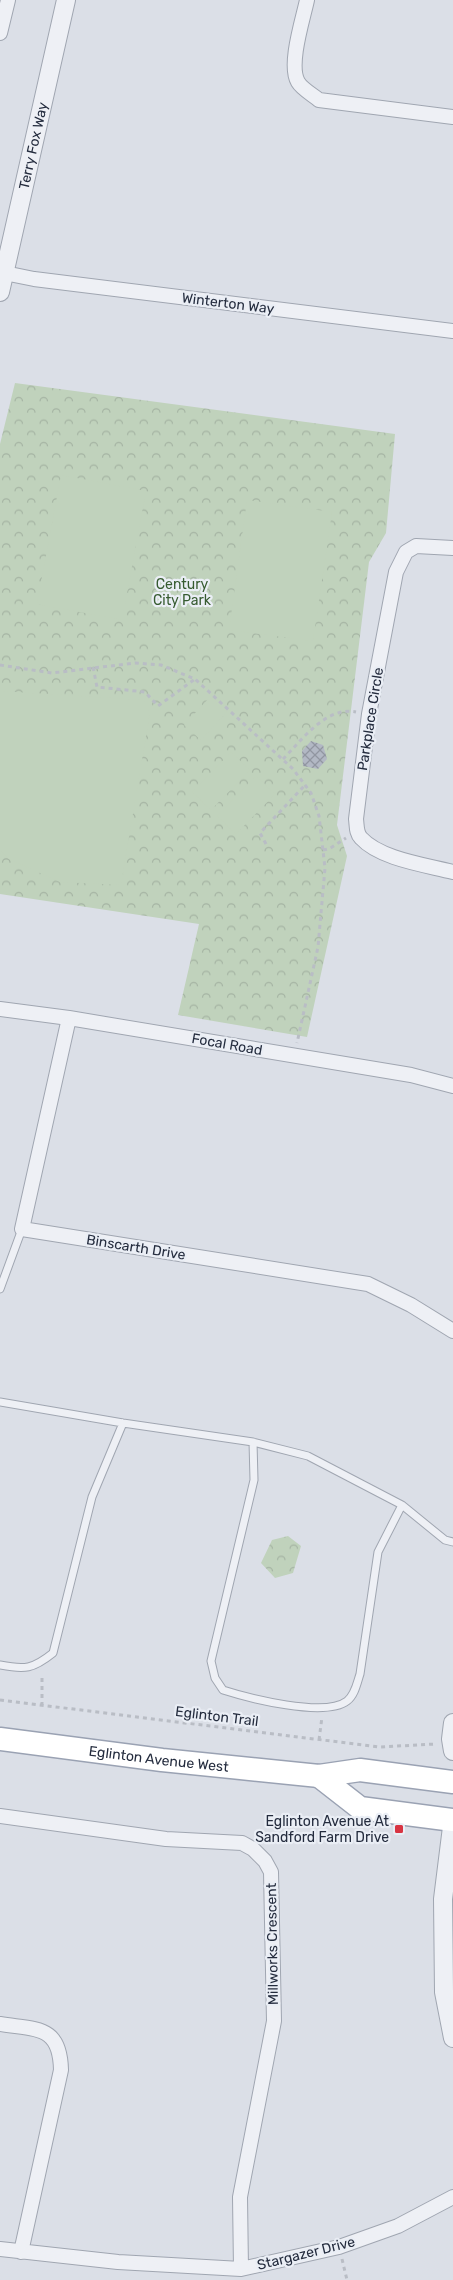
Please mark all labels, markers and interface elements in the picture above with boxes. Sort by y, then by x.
street label: Terry Fox Way [15,100,52,191]
street label: Winterton Way [181,289,275,318]
park label: Century City Park [153,576,212,609]
street label: Parkplace Circle [354,666,387,772]
street label: Focal Road [190,1030,264,1059]
street label: Binscarth Drive [85,1231,187,1264]
street label: Eglinton Trail [174,1703,260,1730]
street label: Eglinton Avenue West [88,1743,230,1776]
place label: Eglinton Avenue At Sandford Farm Drive [255,1813,390,1846]
marker: Eglinton Avenue At Sandford Farm Drive [393,1823,405,1835]
street label: Millworks Crescent [263,1882,282,2005]
street label: Stargazer Drive [255,2233,357,2274]

